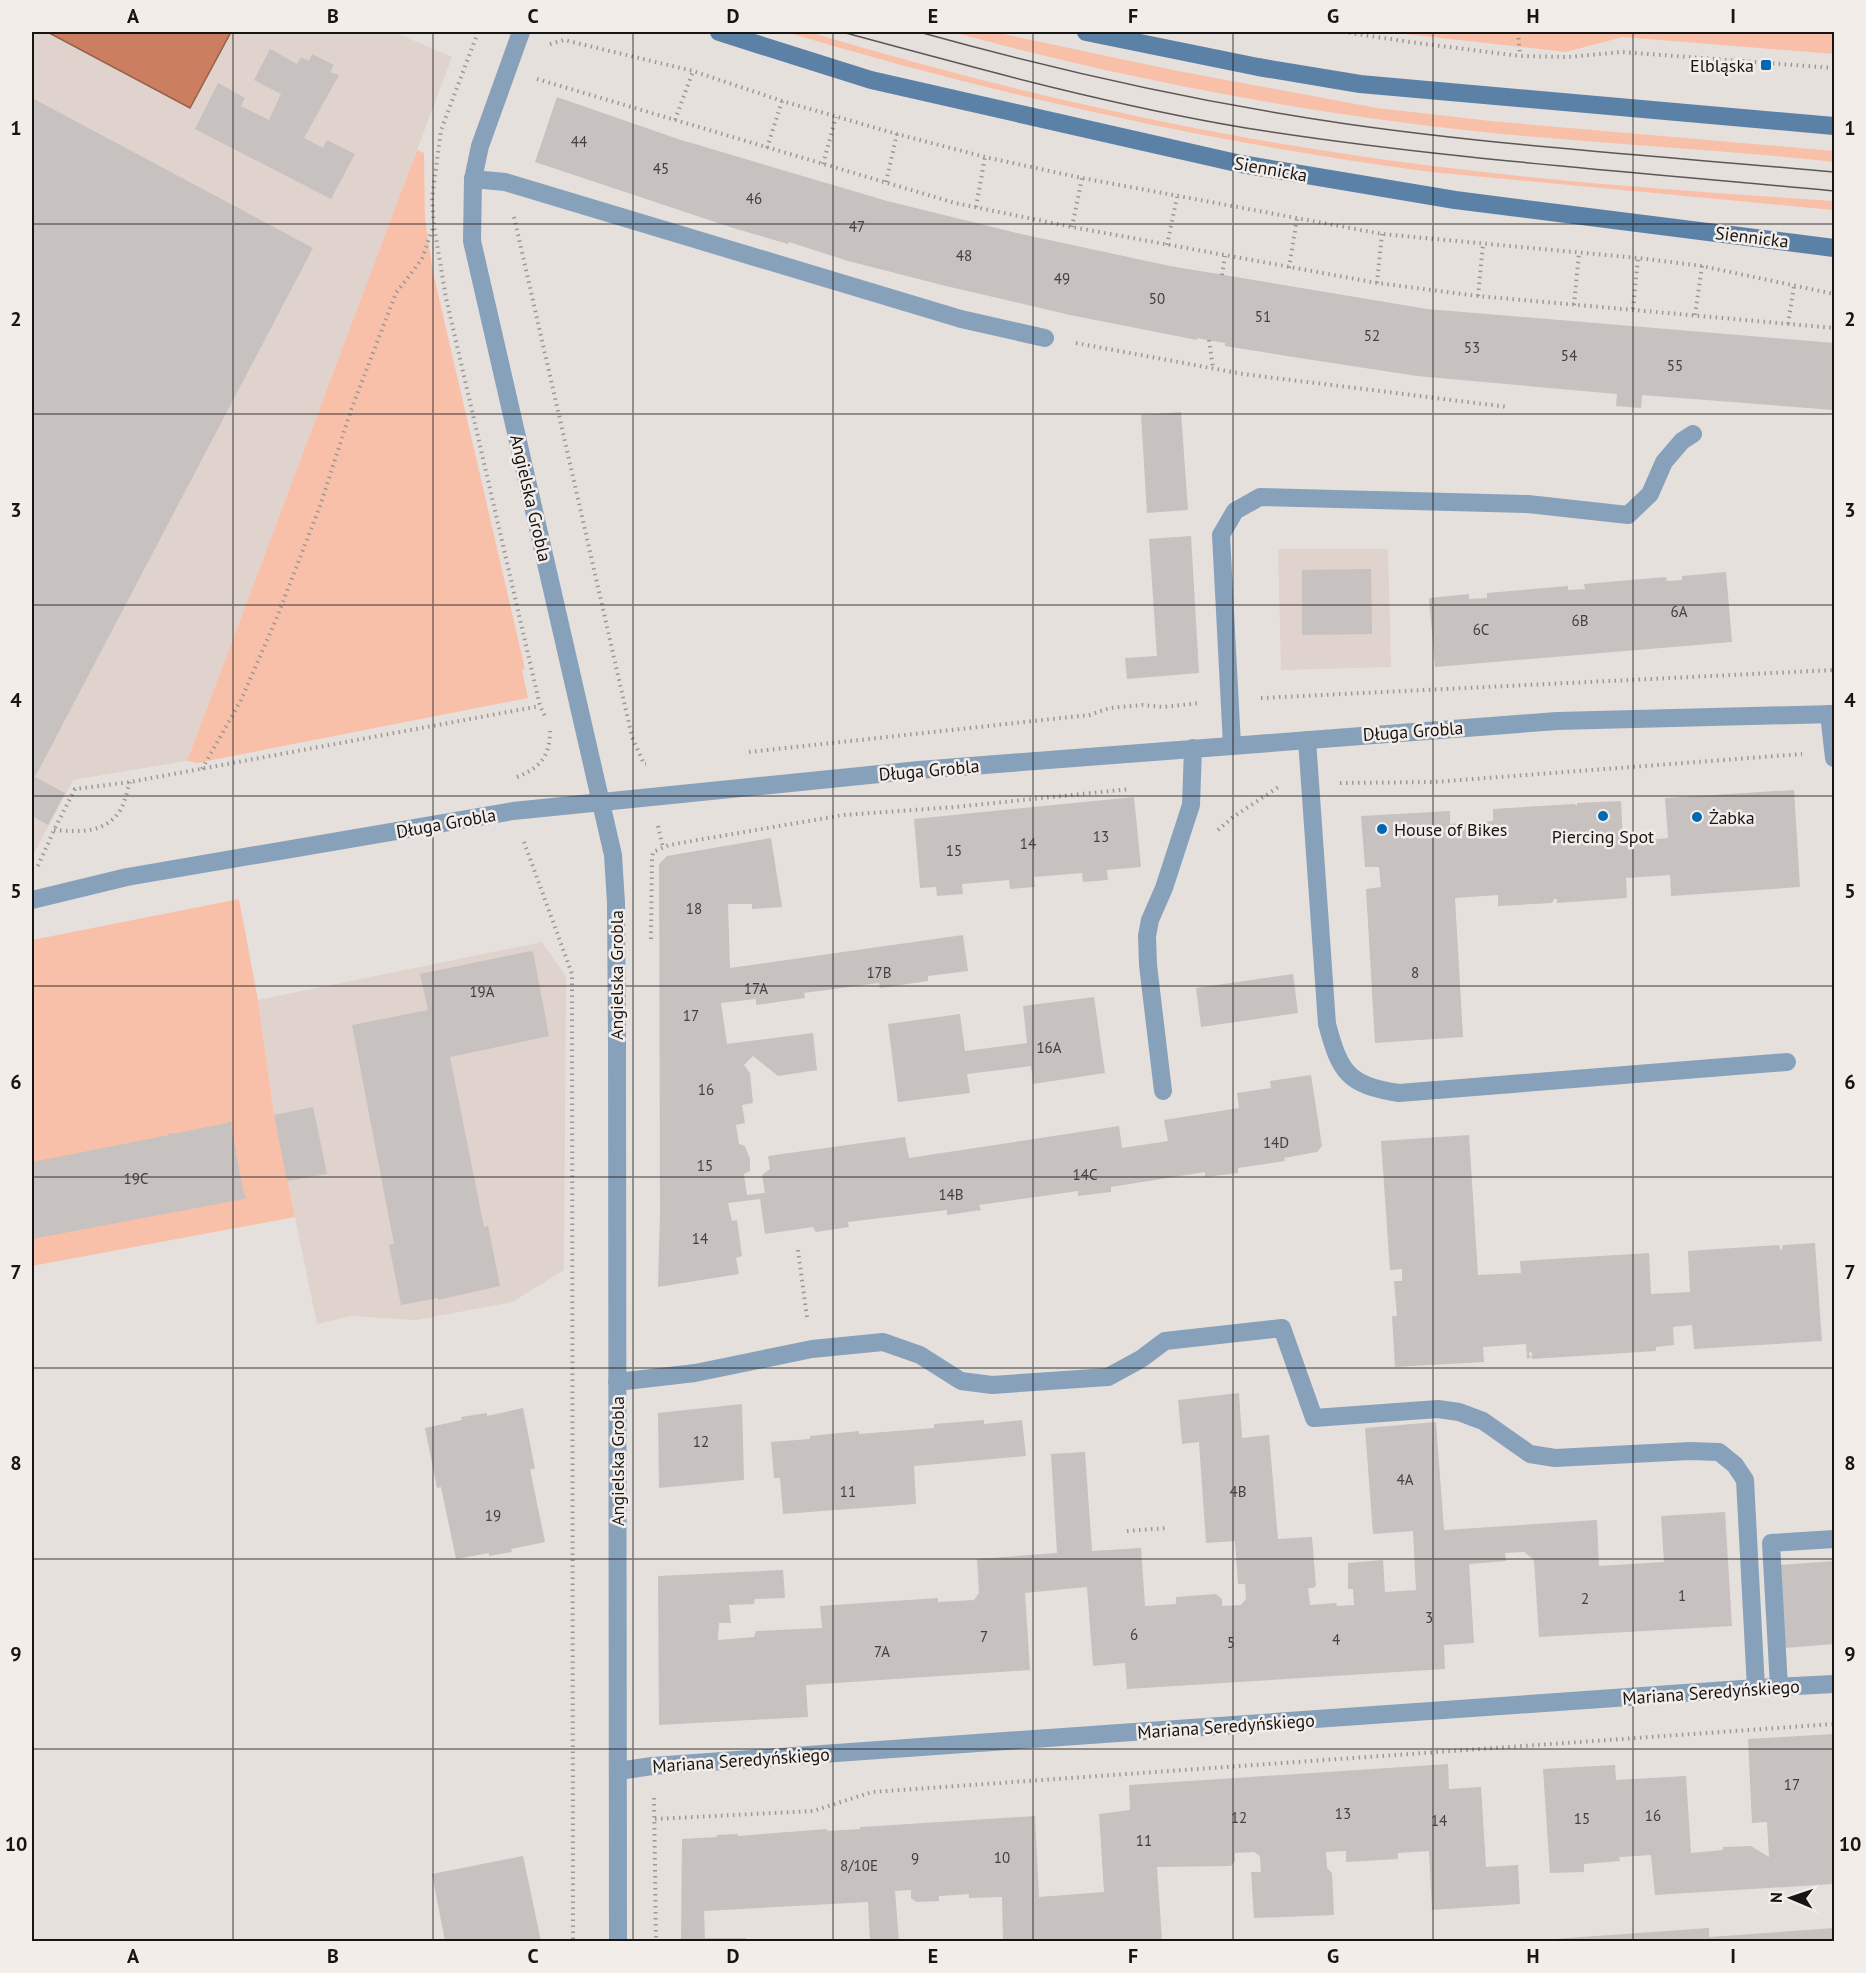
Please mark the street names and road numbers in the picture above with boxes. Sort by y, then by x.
street label: Siennicka [1233,151,1309,187]
street label: Siennicka [1714,221,1790,253]
street label: Angielska Grobla [505,432,557,564]
street label: Długa Grobla [1362,716,1464,746]
street label: Długa Grobla [878,754,980,786]
street label: Długa Grobla [394,803,498,843]
street label: Angielska Grobla [605,910,628,1040]
street label: Angielska Grobla [606,1396,629,1526]
street label: Mariana Seredyńskiego [1622,1674,1800,1710]
street label: Mariana Seredyńskiego [1137,1708,1315,1744]
street label: Mariana Seredyńskiego [652,1742,830,1778]

